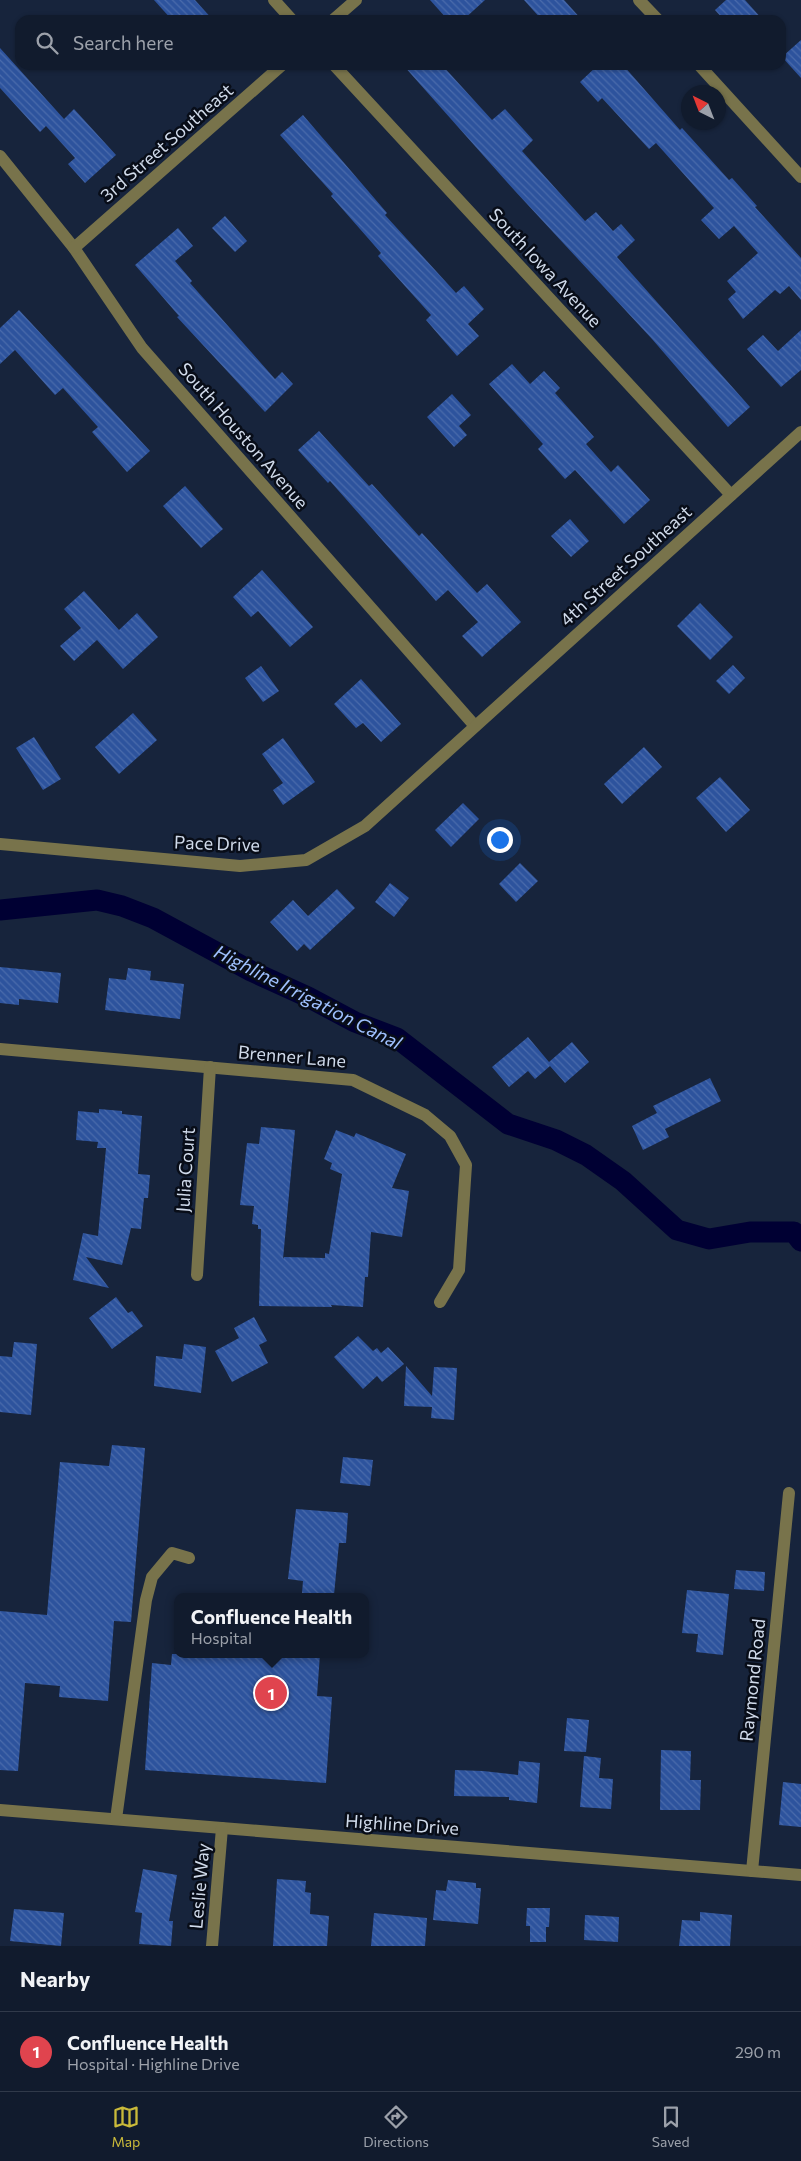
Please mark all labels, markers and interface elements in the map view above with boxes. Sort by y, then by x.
search box [15,15,786,70]
icon: search [33,29,61,57]
text: Search here [73,31,173,54]
street label: 3rd Street Southeast [95,79,237,206]
north arrow [681,85,726,130]
street label: South Iowa Avenue [485,203,607,332]
street label: South Houston Avenue [174,358,313,513]
street label: 4th Street Southeast [555,500,696,630]
your location [487,827,513,853]
street label: Pace Drive [174,831,260,855]
water label: Highline Irrigation Canal [211,939,407,1054]
street label: Brenner Lane [237,1040,347,1072]
street label: Julia Court [171,1127,199,1213]
popup [174,1593,369,1658]
text: Confluence Health [191,1605,352,1628]
street label: Raymond Road [735,1617,769,1742]
text: Hospital [191,1628,252,1647]
pin: 1 [255,1674,287,1712]
street label: Highline Drive [344,1809,460,1839]
street label: Leslie Way [184,1842,214,1930]
text: Nearby [20,1966,90,1991]
text: Confluence Health [67,2031,228,2054]
text: 1 [32,2042,40,2061]
text: 290 m [735,2042,781,2061]
text: Hospital · Highline Drive [67,2054,240,2073]
tab: Map [111,2103,140,2150]
tab: Directions [363,2103,429,2150]
tab: Saved [652,2103,690,2150]

